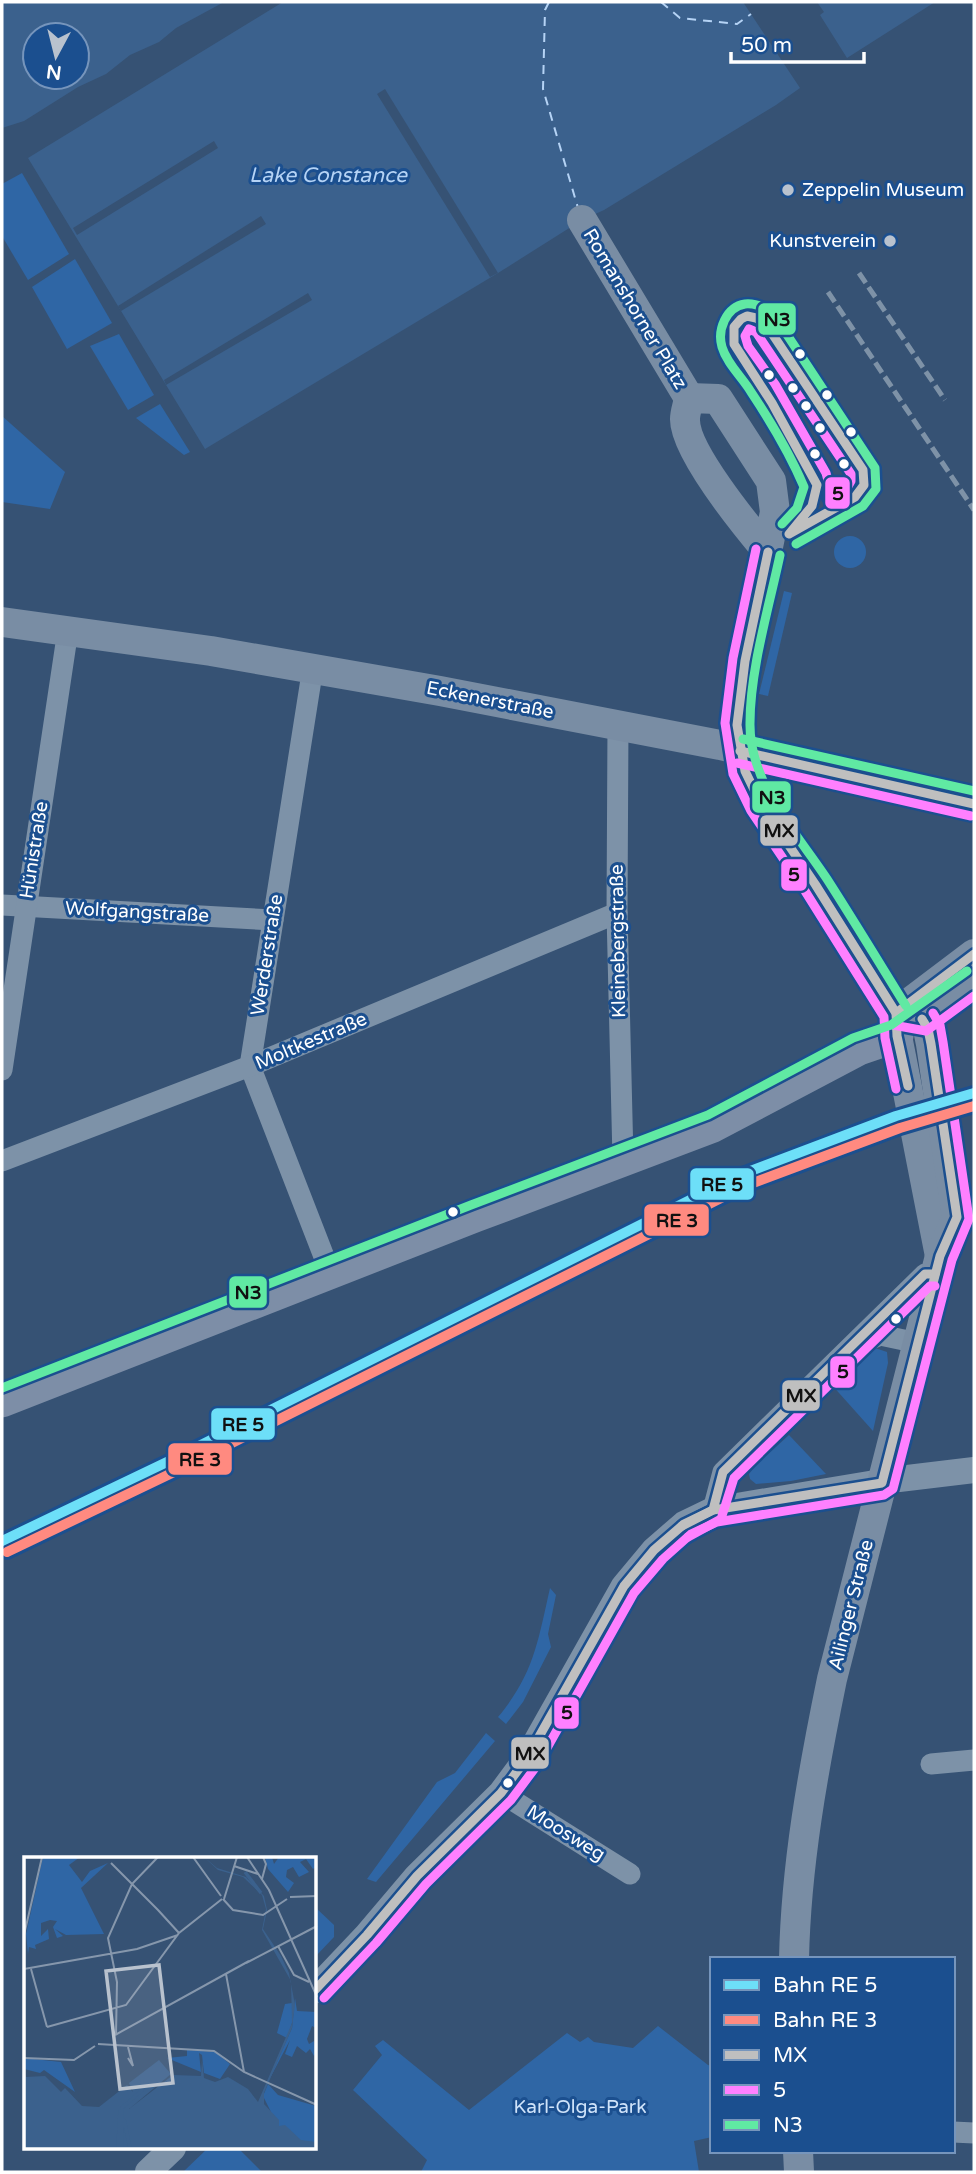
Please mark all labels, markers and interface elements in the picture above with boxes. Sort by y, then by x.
north arrow [21,21,91,91]
scale bar [731,21,864,65]
text: 50 m [741,33,792,58]
text: N [45,60,63,84]
water label: Lake Constance [249,163,408,188]
place label: Zeppelin Museum [802,179,964,201]
marker: Zeppelin Museum [780,182,796,198]
street label: Romanshorner Platz [578,225,692,393]
place label: Kunstverein [769,230,876,252]
marker: Kunstverein [882,233,898,249]
line badge: N3 [757,302,797,336]
text: N3 [763,309,791,331]
unlabelled marker [793,347,807,361]
unlabelled marker [762,368,776,382]
unlabelled marker [786,381,800,395]
unlabelled marker [820,388,834,402]
unlabelled marker [799,399,813,413]
unlabelled marker [813,421,827,435]
unlabelled marker [844,425,858,439]
unlabelled marker [808,447,822,461]
unlabelled marker [837,457,851,471]
line badge: 5 [824,476,851,510]
text: 5 [832,483,844,505]
street label: Eckenerstraße [425,677,555,723]
line badge: N3 [751,780,792,814]
text: N3 [758,787,786,809]
street label: Hünistraße [15,800,53,900]
line badge: MX [759,814,799,847]
text: MX [763,820,795,842]
line badge: 5 [780,858,808,892]
street label: Kleinebergstraße [606,864,630,1018]
text: 5 [788,864,800,886]
street label: Werderstraße [247,893,287,1017]
street label: Wolfgangstraße [64,897,210,927]
street label: Moltkestraße [252,1008,370,1074]
line badge: RE 5 [689,1167,755,1201]
text: RE 5 [701,1174,743,1196]
line badge: RE 3 [643,1203,710,1237]
unlabelled marker [446,1205,460,1219]
text: RE 3 [656,1210,698,1232]
line badge: N3 [228,1275,268,1309]
text: N3 [234,1282,262,1304]
unlabelled marker [889,1312,903,1326]
line badge: 5 [829,1355,856,1389]
text: 5 [837,1361,849,1383]
line badge: MX [781,1379,821,1412]
text: MX [785,1385,817,1407]
line badge: RE 5 [210,1407,276,1441]
text: RE 5 [222,1414,264,1436]
line badge: RE 3 [167,1442,233,1476]
text: RE 3 [179,1449,221,1471]
street label: Ailinger Straße [824,1538,878,1672]
line badge: 5 [553,1696,580,1730]
text: 5 [561,1702,573,1724]
line badge: MX [510,1736,550,1770]
text: MX [514,1743,546,1765]
unlabelled marker [501,1776,515,1790]
street label: Moosweg [523,1800,609,1866]
inset map [24,1857,317,2150]
legend [710,1957,955,2153]
text: Bahn RE 5 [773,1973,877,1998]
text: Bahn RE 3 [773,2008,877,2033]
text: MX [773,2043,807,2068]
text: 5 [773,2078,786,2103]
park label: Karl-Olga-Park [513,2096,647,2118]
text: N3 [773,2113,803,2138]

